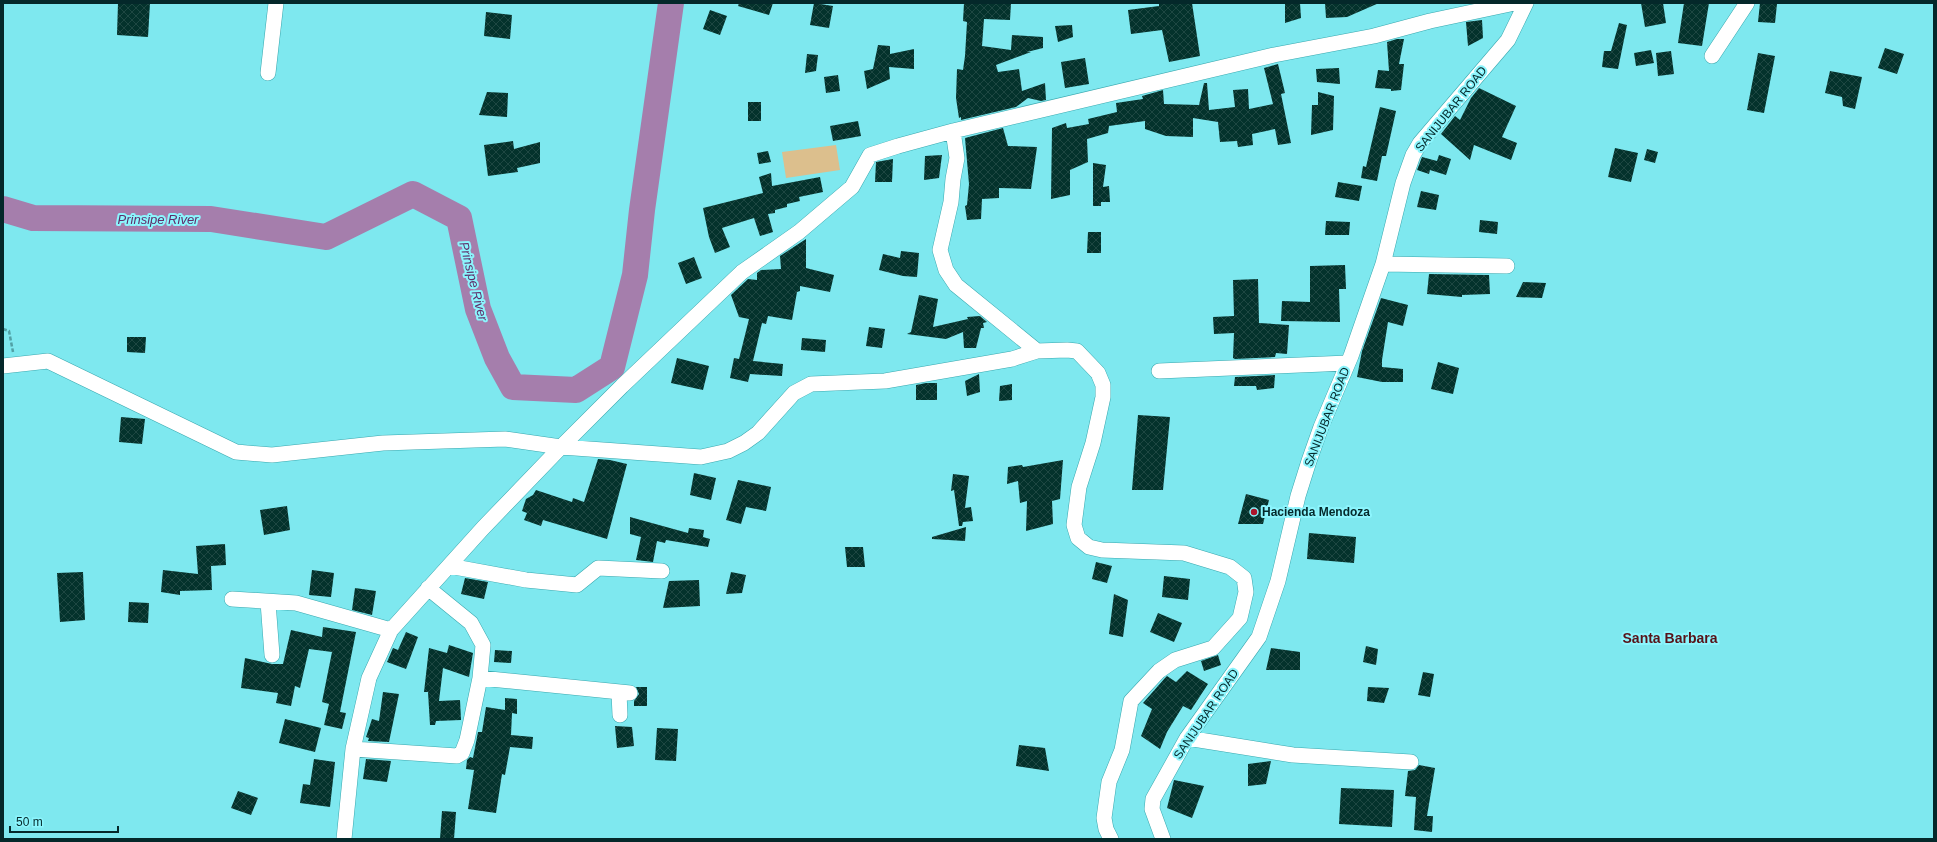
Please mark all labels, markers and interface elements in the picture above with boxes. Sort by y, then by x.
street label: SANIJUBAR ROAD [1412,63,1490,154]
water label: Prinsipe River [118,212,199,227]
water label: Prinsipe River [456,240,491,323]
street label: SANIJUBAR ROAD [1302,365,1353,469]
place label: Hacienda Mendoza [1262,505,1370,519]
marker: Hacienda Mendoza [1249,507,1259,517]
district label: Santa Barbara [1623,630,1718,646]
street label: SANIJUBAR ROAD [1171,666,1241,762]
scale bar [10,808,118,834]
text: 50 m [16,815,43,829]

